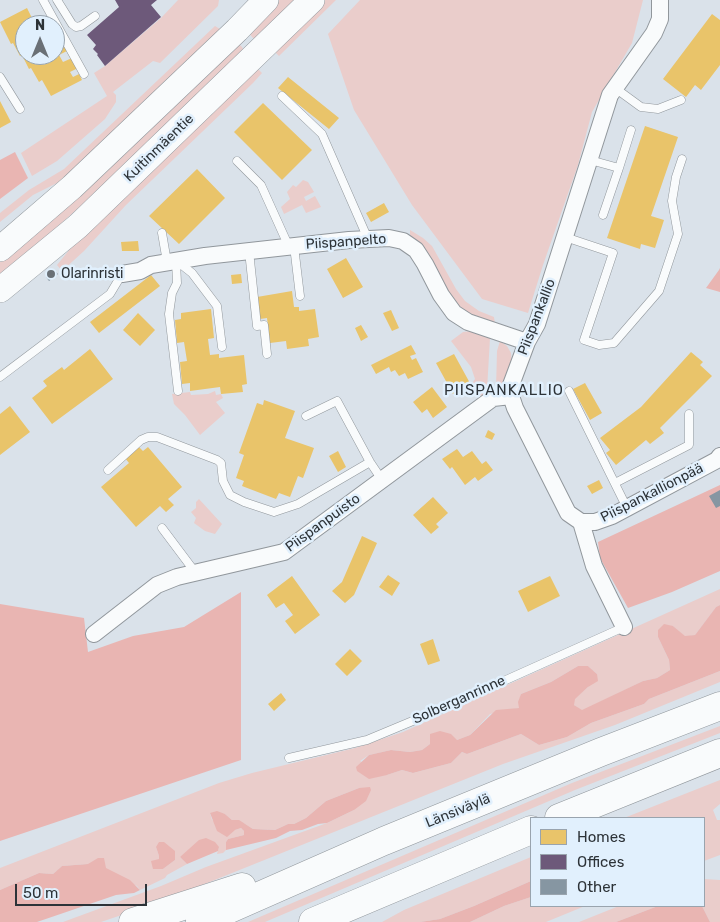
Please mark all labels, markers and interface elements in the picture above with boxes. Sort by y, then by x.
north arrow [15,15,65,65]
text: N [35,17,45,34]
street label: Kuitinmäentie [121,111,197,185]
street label: Piispanpelto [305,231,387,253]
place label: Olarinristi [61,266,123,282]
marker: Olarinristi [45,268,57,280]
street label: Piispankallio [515,276,559,358]
district label: PIISPANKALLIO [442,382,566,400]
street label: Piispankallionpää [598,460,706,526]
street label: Piispanpuisto [282,490,364,556]
street label: Solberganrinne [410,672,508,728]
street label: Länsiväylä [423,790,493,832]
legend [530,817,705,907]
text: Homes [577,828,626,846]
text: Offices [577,853,624,871]
scale bar [18,874,150,906]
text: Other [577,878,616,896]
text: 50 m [23,884,58,902]

